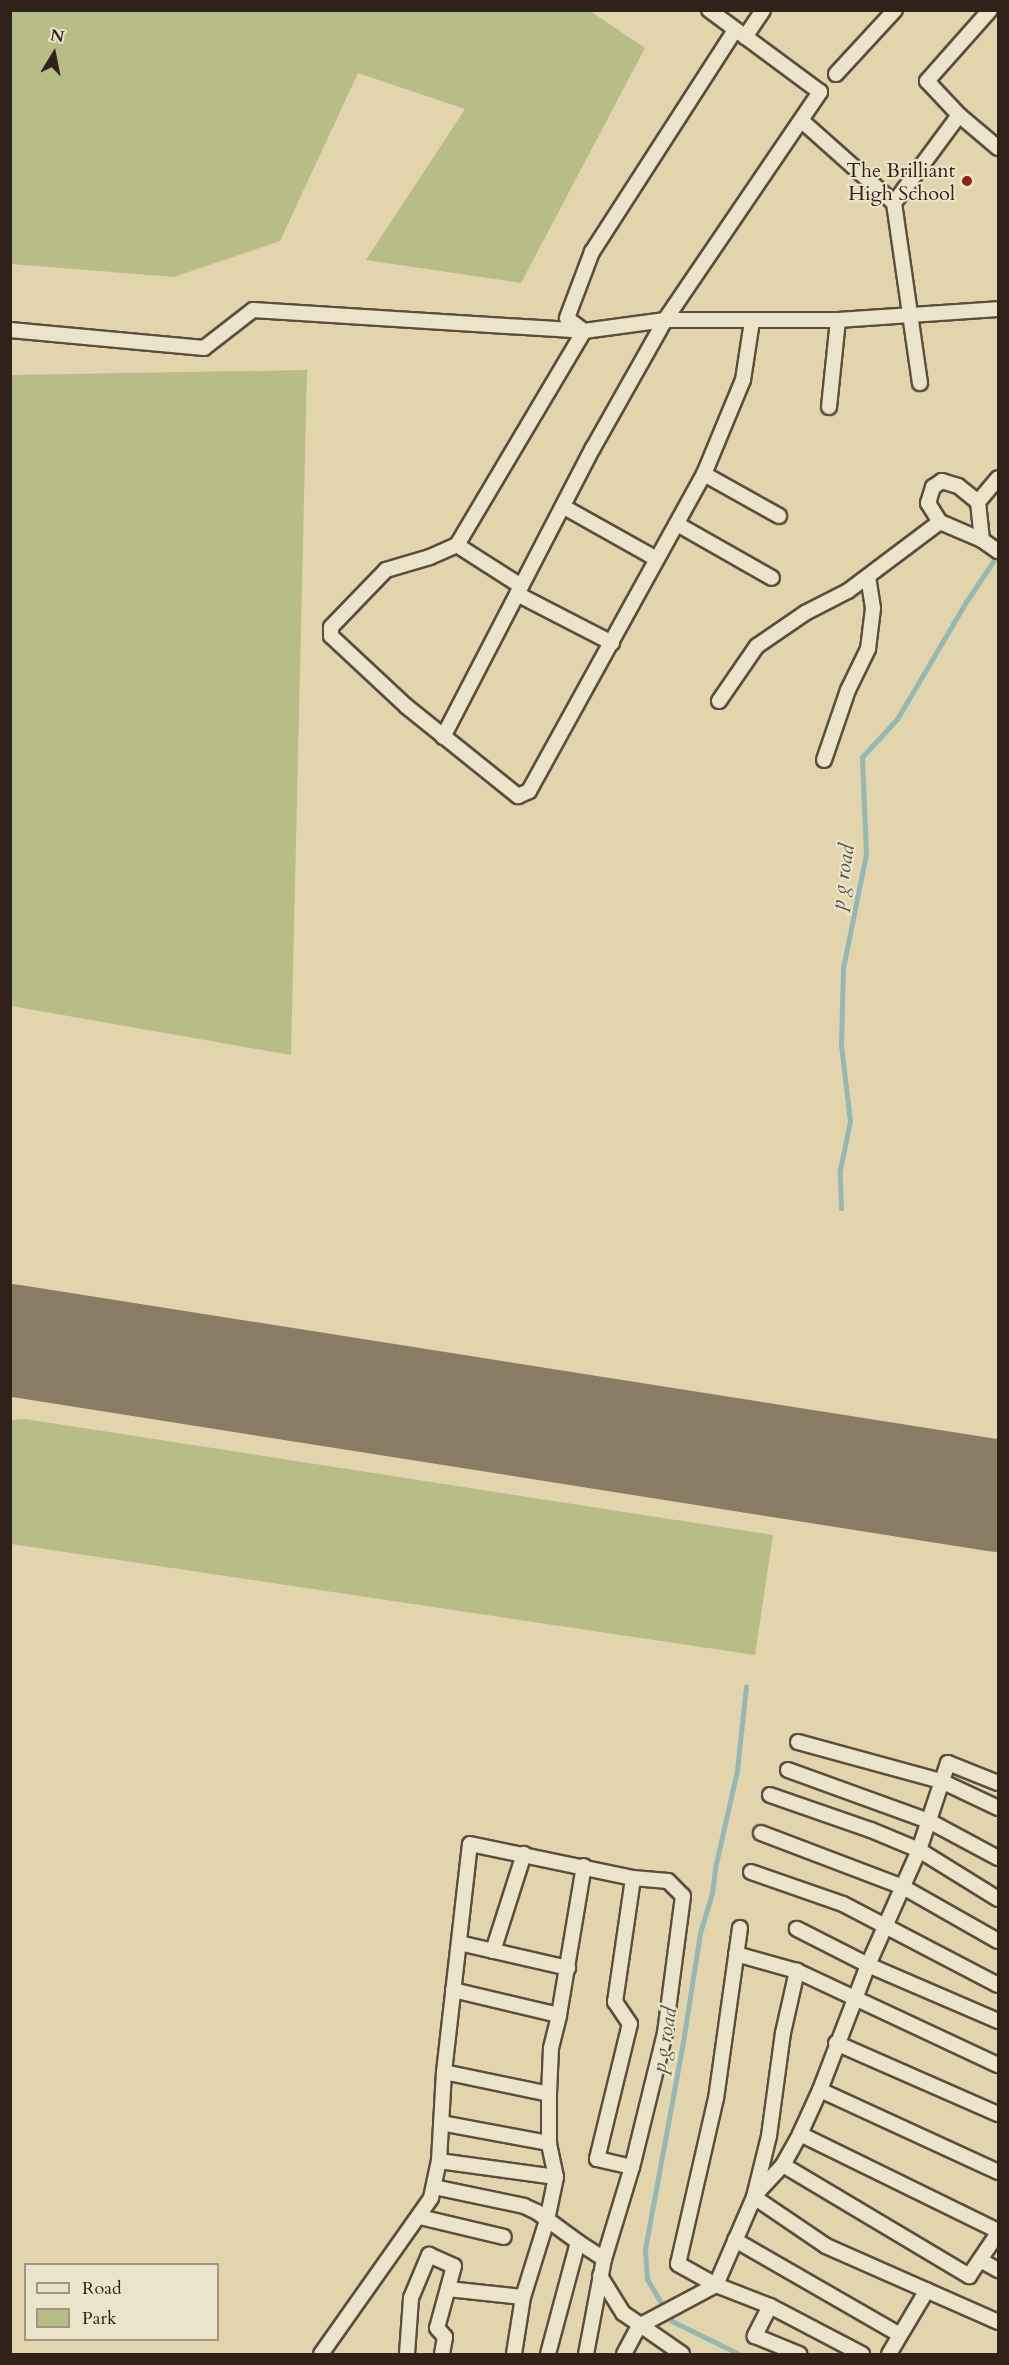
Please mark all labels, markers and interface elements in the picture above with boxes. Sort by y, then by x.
north arrow [24,24,84,84]
text: N [48,24,66,48]
place label: The Brilliant High School [846,158,955,205]
marker: The Brilliant High School [960,174,974,188]
water label: p g road [825,842,861,912]
water label: p g road [647,2005,683,2075]
legend [24,2263,219,2341]
text: Road [82,2276,122,2301]
text: Park [82,2306,117,2331]

